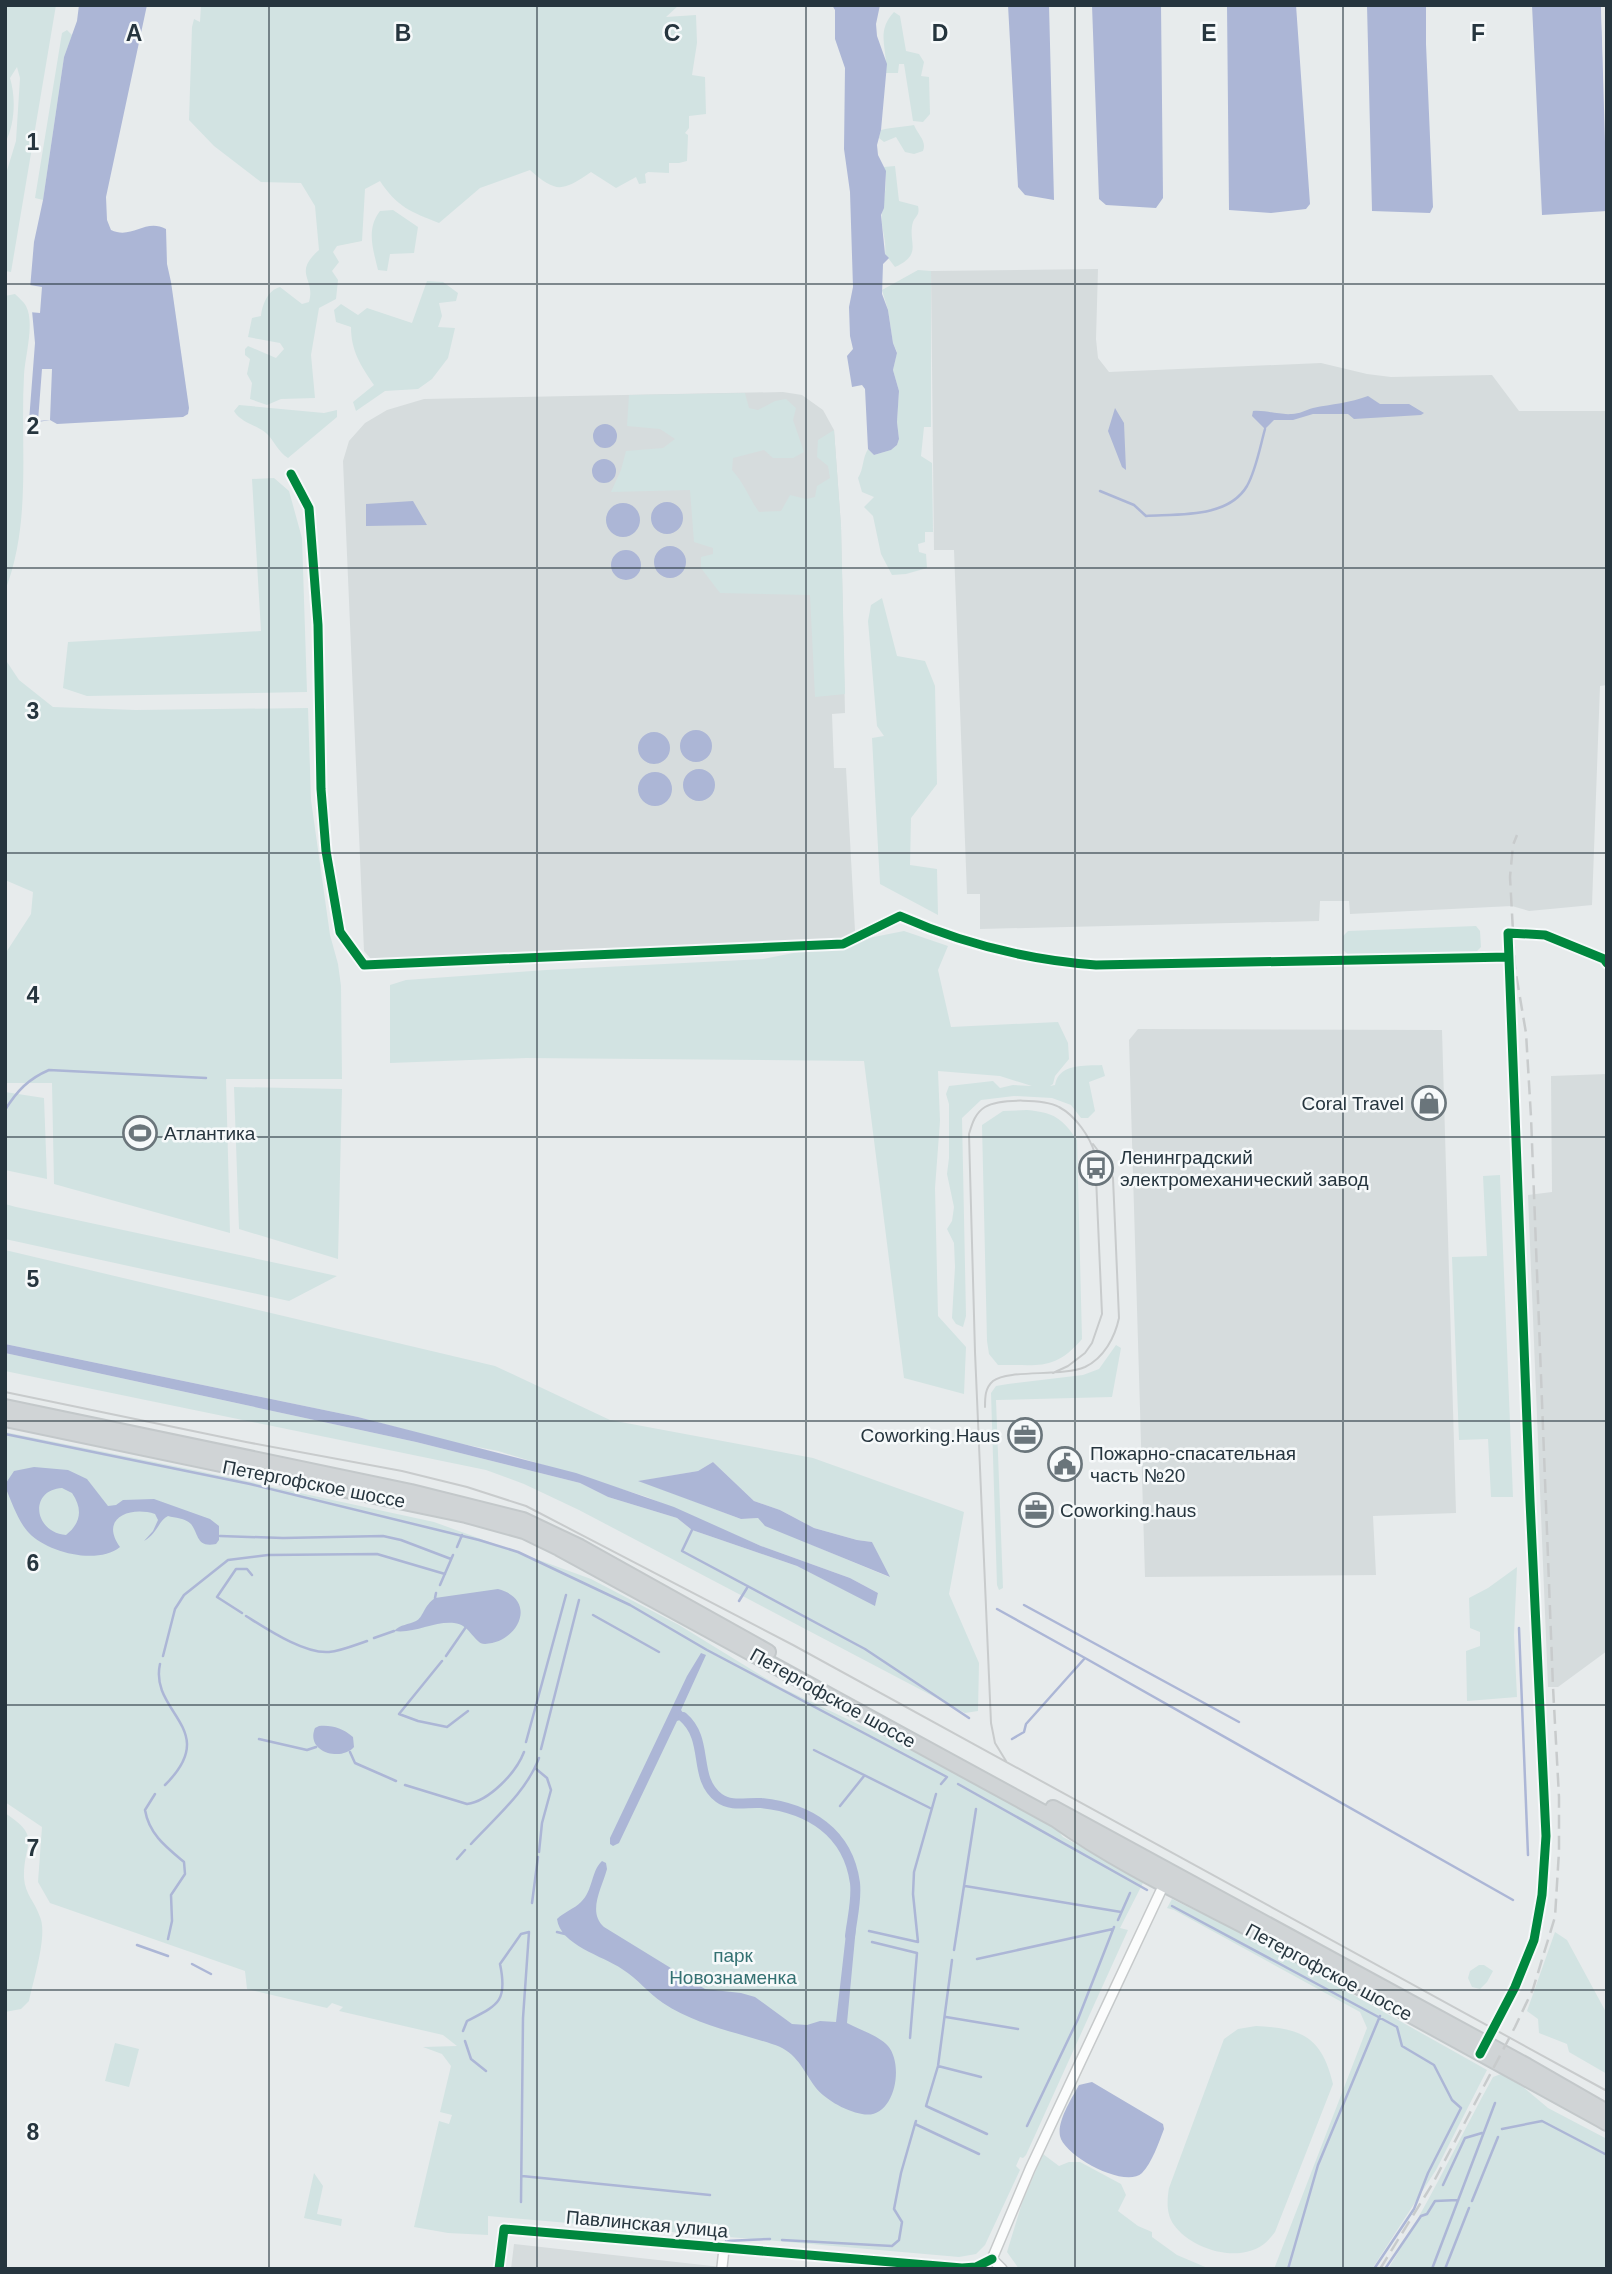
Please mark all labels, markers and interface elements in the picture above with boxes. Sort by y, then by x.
text: A [126,20,142,46]
text: B [395,20,411,46]
text: C [664,20,680,46]
text: D [932,20,948,46]
text: E [1201,20,1217,46]
text: F [1471,20,1485,46]
text: 1 [27,129,40,155]
text: 2 [27,413,39,439]
text: 3 [27,698,39,724]
text: 4 [27,982,40,1008]
shop icon: Coral Travel [1410,1084,1448,1122]
place label: Coral Travel [1302,1093,1404,1114]
sports icon: Атлантика [121,1114,159,1152]
place label: Атлантика [164,1123,256,1144]
place label: Ленинградский электромеханический завод [1120,1147,1369,1190]
bus stop icon: Ленинградский электромеханический завод [1077,1149,1115,1187]
text: 5 [27,1266,40,1292]
office icon: Coworking.Haus [1006,1416,1044,1454]
place label: Coworking.Haus [861,1425,1000,1446]
place label: Пожарно-спасательная часть №20 [1090,1443,1296,1486]
public building icon: Пожарно-спасательная часть №20 [1046,1445,1084,1483]
street label: Петергофское шоссе [221,1456,407,1512]
office icon: Coworking.haus [1017,1491,1055,1529]
place label: Coworking.haus [1060,1500,1196,1521]
text: 6 [27,1550,39,1576]
street label: Петергофское шоссе [747,1644,919,1752]
text: 7 [27,1835,39,1861]
street label: Петергофское шоссе [1242,1919,1416,2025]
park label: парк Новознаменка [669,1945,797,1988]
text: 8 [27,2119,40,2145]
street label: Павлинская улица [565,2206,729,2242]

